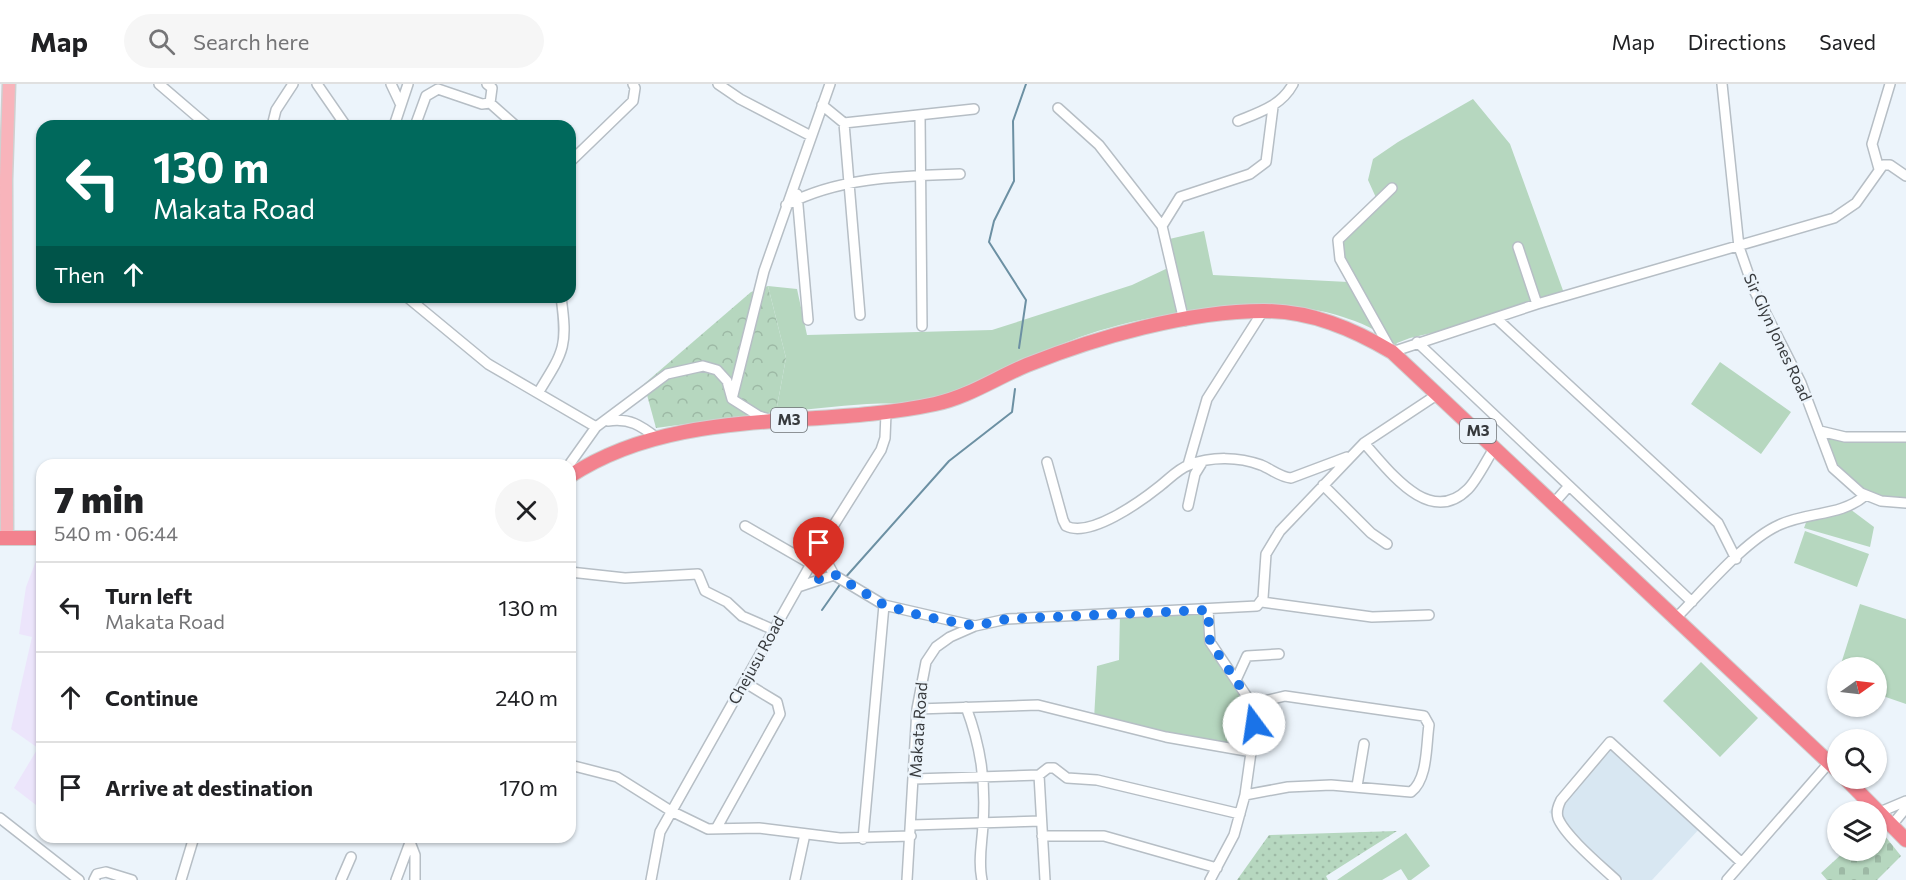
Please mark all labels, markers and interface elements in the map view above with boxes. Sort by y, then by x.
search box [124,14,544,68]
text: Map [30,24,88,58]
icon: search [145,25,178,58]
text: Search here [193,28,309,55]
text: Map [1612,29,1655,54]
text: Directions [1688,29,1786,54]
text: Saved [1819,29,1876,54]
text: 130 m [153,140,269,192]
icon: left [54,144,132,222]
text: Makata Road [153,192,315,225]
icon: ahead [117,258,150,291]
text: Then [54,261,105,288]
street label: Sir Glyn Jones Road [1741,270,1816,404]
road number: M3 [771,408,807,432]
road number: M3 [1460,419,1496,443]
text: 7 min [54,476,144,520]
button: close [495,479,558,542]
pin [793,517,844,579]
text: 540 m · 06:44 [54,521,178,545]
icon: arrive [802,526,835,559]
text: Turn left [105,582,192,609]
icon: left [54,591,87,624]
text: 130 m [498,594,558,621]
text: Makata Road [105,609,225,633]
street label: Chejusu Road [723,612,788,707]
north arrow [1827,657,1887,717]
map controls [1827,657,1887,861]
icon: ahead [54,681,87,714]
street label: Makata Road [905,681,930,778]
text: Continue [105,684,198,711]
text: 240 m [495,684,558,711]
position arrow [1222,692,1286,756]
button: search [1827,729,1887,789]
icon: arrive [54,771,87,804]
text: Arrive at destination [105,774,313,801]
text: 170 m [499,774,558,801]
button: layers [1827,801,1887,861]

